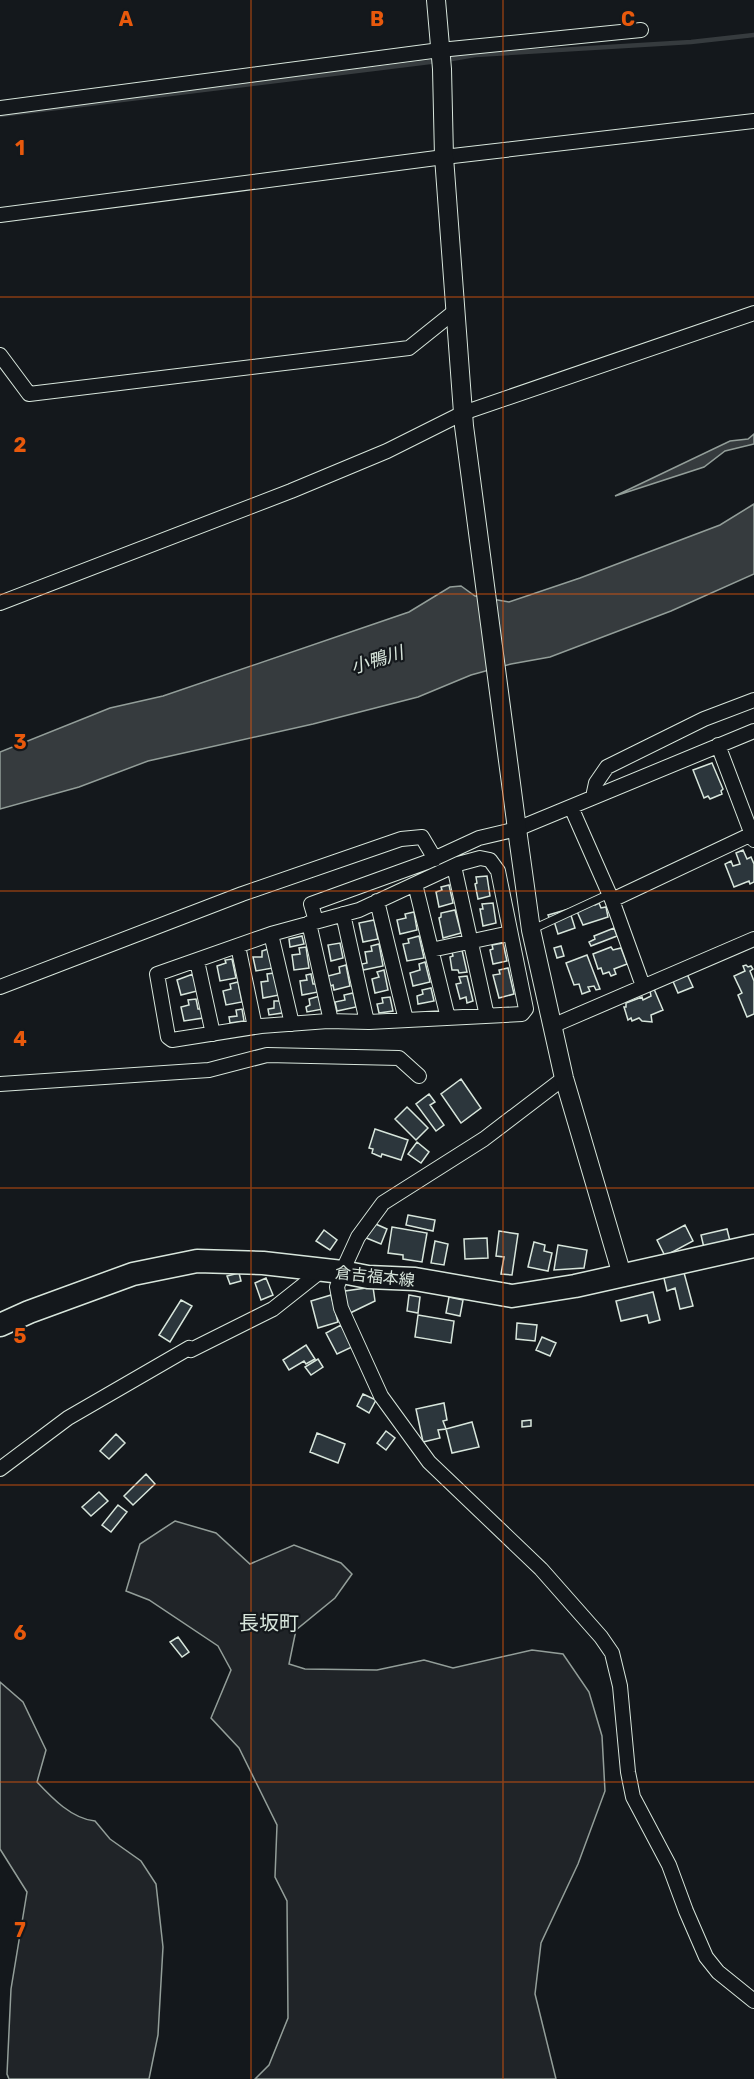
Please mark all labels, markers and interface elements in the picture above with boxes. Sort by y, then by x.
text: A [119,7,134,31]
text: B [370,7,384,31]
text: C [621,7,635,31]
text: 1 [15,136,25,160]
text: 2 [14,433,27,457]
water label: 小鴨川 [348,641,408,678]
text: 3 [13,730,27,754]
text: 4 [13,1027,27,1051]
street label: 倉吉福本線 [334,1263,416,1290]
text: 5 [14,1324,27,1348]
district label: 長坂町 [239,1611,299,1635]
text: 6 [13,1621,27,1645]
text: 7 [14,1918,26,1942]

